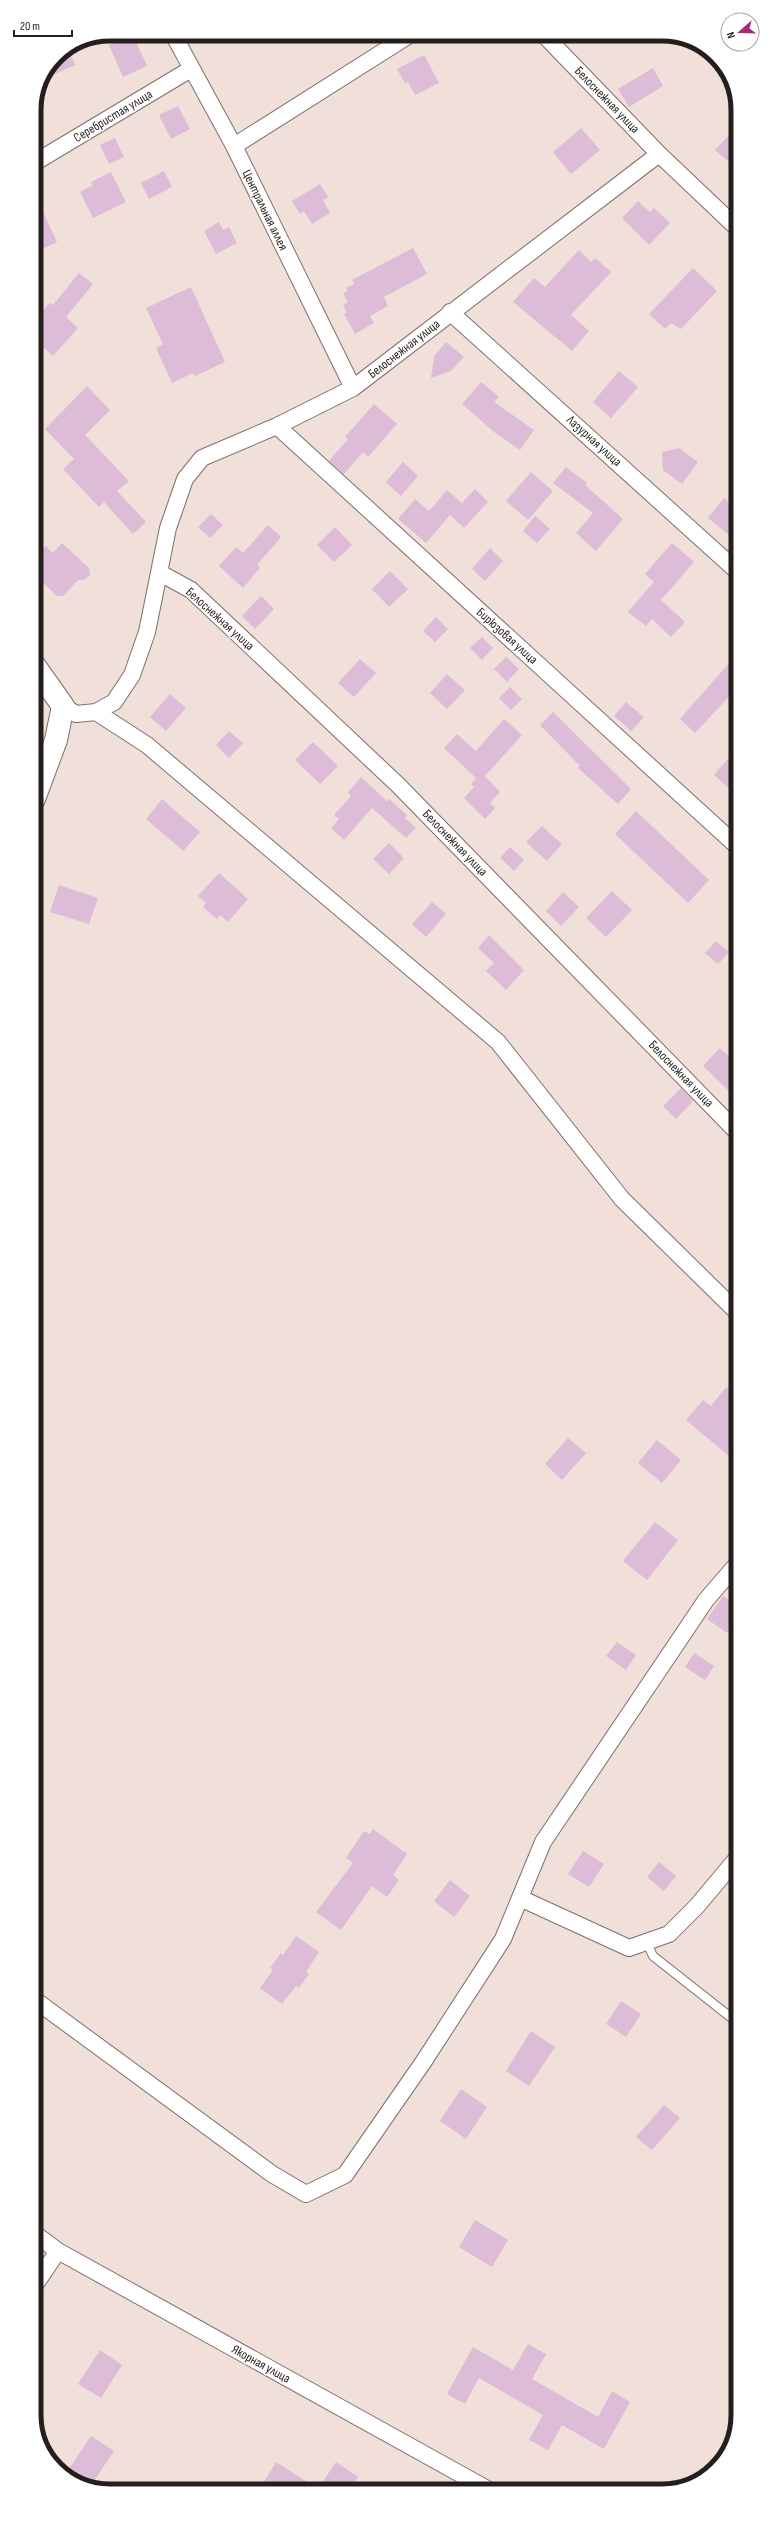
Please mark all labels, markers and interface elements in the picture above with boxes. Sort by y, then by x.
scale bar [14,12,72,38]
north arrow [720,12,760,52]
text: 20 m [20,19,40,34]
text: N [724,30,738,40]
street label: Белоснежная улица [571,63,643,137]
street label: Серебристая улица [71,86,155,146]
street label: Центральная аллея [239,167,291,253]
street label: Белоснежная улица [365,316,443,382]
street label: Лазурная улица [562,411,625,470]
street label: Белоснежная улица [182,584,258,654]
street label: Бирюзовая улица [473,604,541,668]
street label: Белоснежная улица [419,806,491,880]
street label: Белоснежная улица [645,1037,717,1111]
street label: Якорная улица [229,2341,293,2387]

